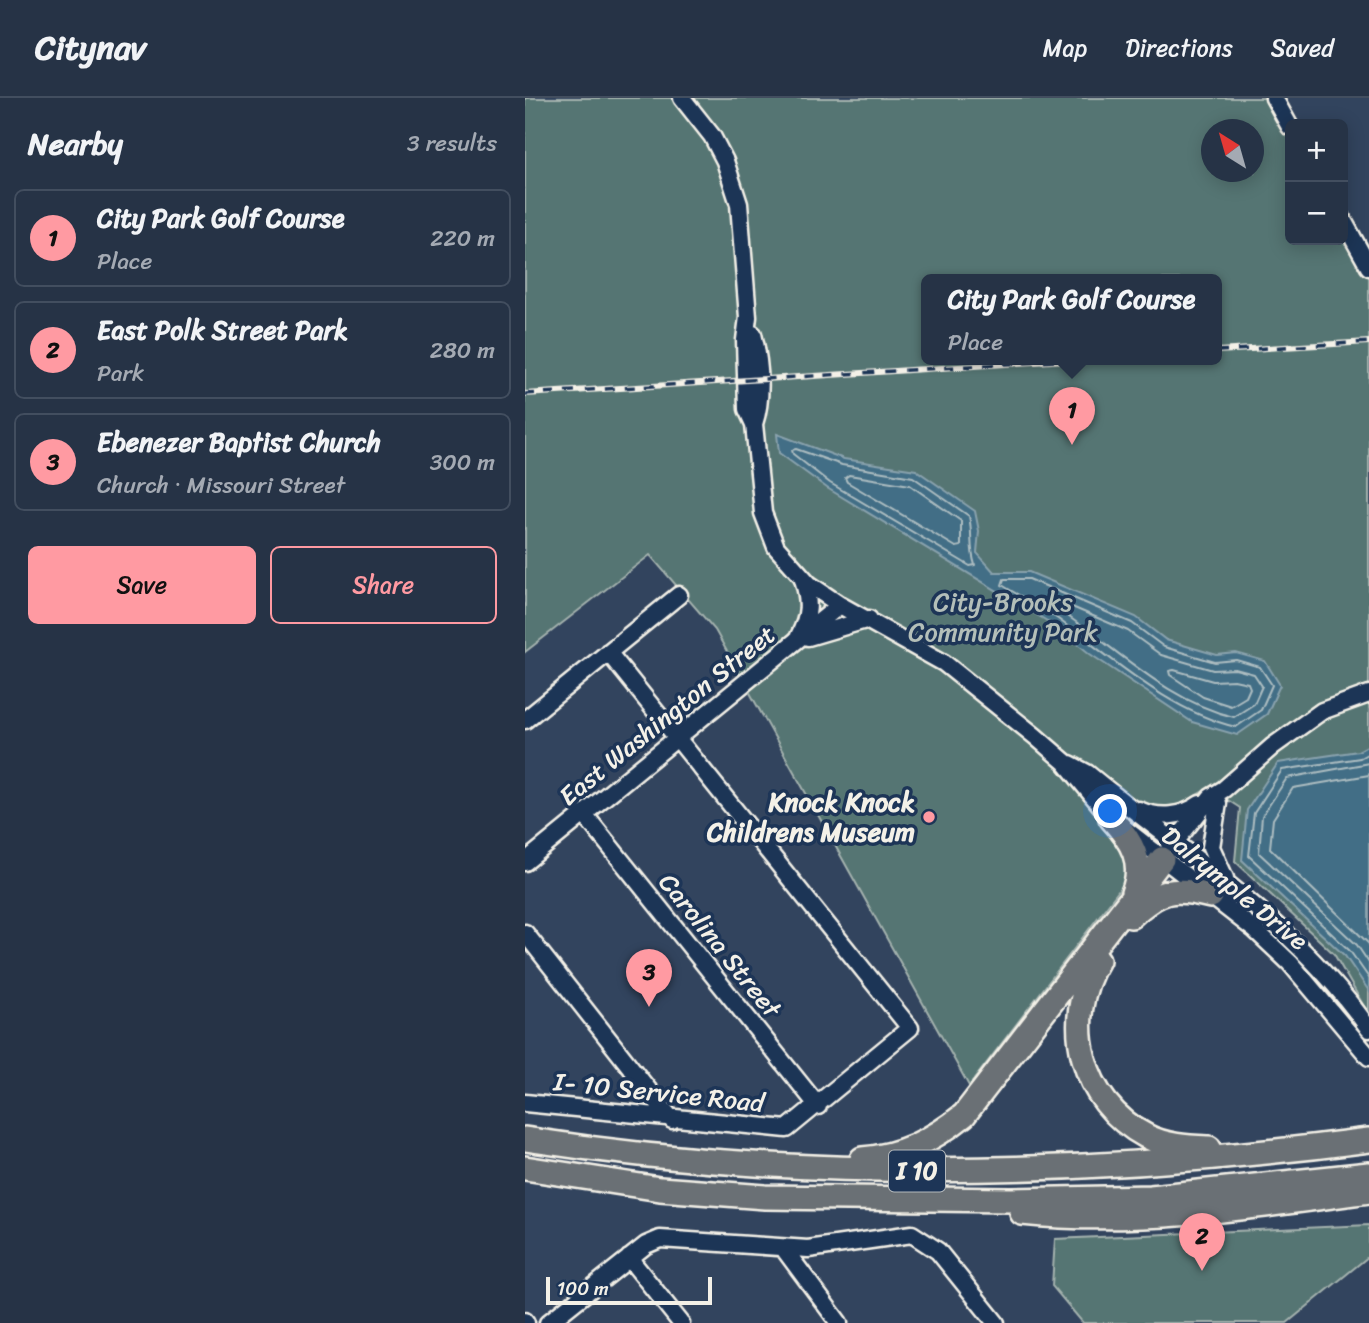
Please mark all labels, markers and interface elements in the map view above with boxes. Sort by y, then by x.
text: Citynav [35,19,146,77]
text: Map [1043,27,1087,69]
text: Directions [1125,27,1233,69]
text: Saved [1271,27,1334,69]
text: Nearby [28,117,123,171]
north arrow [1201,119,1264,182]
map controls [1285,119,1348,245]
button: + [1285,119,1348,182]
text: 3 results [407,123,497,164]
button: − [1285,182,1348,245]
text: City Park Golf Course [97,195,345,241]
text: 1 [48,218,58,259]
text: 220 m [430,218,495,259]
text: Place [97,241,152,282]
popup [921,274,1222,365]
text: City Park Golf Course [948,276,1195,322]
text: East Polk Street Park [97,307,348,353]
text: Place [948,322,1003,363]
text: 2 [46,330,60,371]
text: 280 m [430,330,495,371]
text: Park [97,353,144,394]
pin: 1 [1049,387,1095,445]
text: Ebenezer Baptist Church [97,419,381,465]
text: 3 [47,442,59,483]
text: 300 m [430,442,495,483]
text: Church · Missouri Street [97,465,345,506]
button: Save [28,546,256,624]
button: Share [270,546,497,624]
park label: City-Brooks Community Park [908,579,1098,655]
street label: East Washington Street [548,612,786,818]
place label: Knock Knock Childrens Museum [706,779,915,855]
your location [1093,794,1127,828]
marker: Knock Knock Childrens Museum [921,809,937,825]
street label: Dalrymple Drive [1151,814,1319,963]
street label: Carolina Street [647,862,794,1029]
pin: 3 [626,949,672,1007]
street label: I- 10 Service Road [551,1058,769,1126]
road number: I 10 [889,1150,945,1191]
pin: 2 [1179,1213,1225,1271]
text: 100 m [557,1272,609,1305]
scale bar [546,1274,712,1306]

